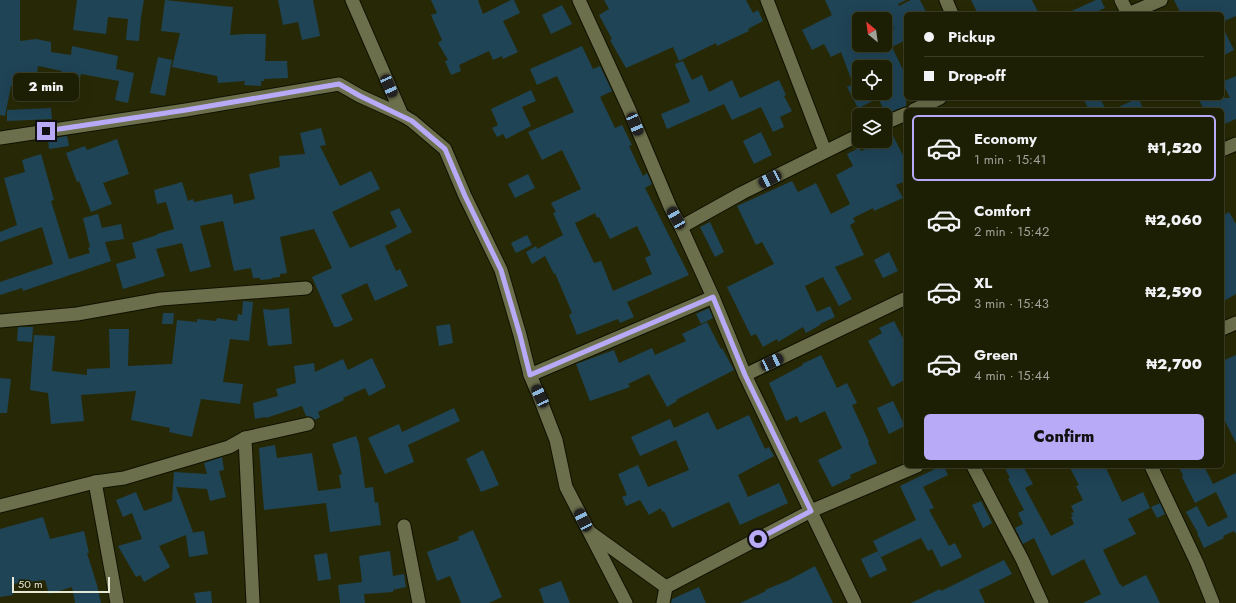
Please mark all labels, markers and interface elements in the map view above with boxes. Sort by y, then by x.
north arrow [852,12,892,52]
map controls [852,12,892,148]
text: Pickup [948,26,995,48]
button: locate [852,60,892,100]
text: Drop-off [948,65,1006,87]
callout: 2 min [13,73,79,101]
car [379,73,399,99]
text: 2 min [29,77,63,96]
button: layers [852,108,892,148]
car [625,111,645,137]
route end [37,122,55,140]
text: Economy [974,128,1037,150]
icon: car [926,130,962,166]
text: ₦1,520 [1148,137,1202,159]
text: 1 min · 15:41 [974,150,1046,169]
car [757,168,783,190]
text: Comfort [974,200,1031,222]
icon: car [926,202,962,238]
car [665,205,687,231]
text: ₦2,060 [1145,209,1202,231]
text: 2 min · 15:42 [974,222,1049,241]
text: XL [974,272,992,294]
icon: car [926,274,962,310]
text: ₦2,590 [1145,281,1202,303]
text: 3 min · 15:43 [974,294,1049,313]
text: Green [974,344,1018,366]
icon: car [926,346,962,382]
car [759,351,785,373]
text: ₦2,700 [1146,353,1202,375]
text: 4 min · 15:44 [974,366,1050,385]
car [529,383,551,409]
button: Confirm [924,414,1204,460]
car [572,507,594,533]
route start [749,530,767,548]
scale bar [12,575,110,594]
text: 50 m [18,576,43,592]

